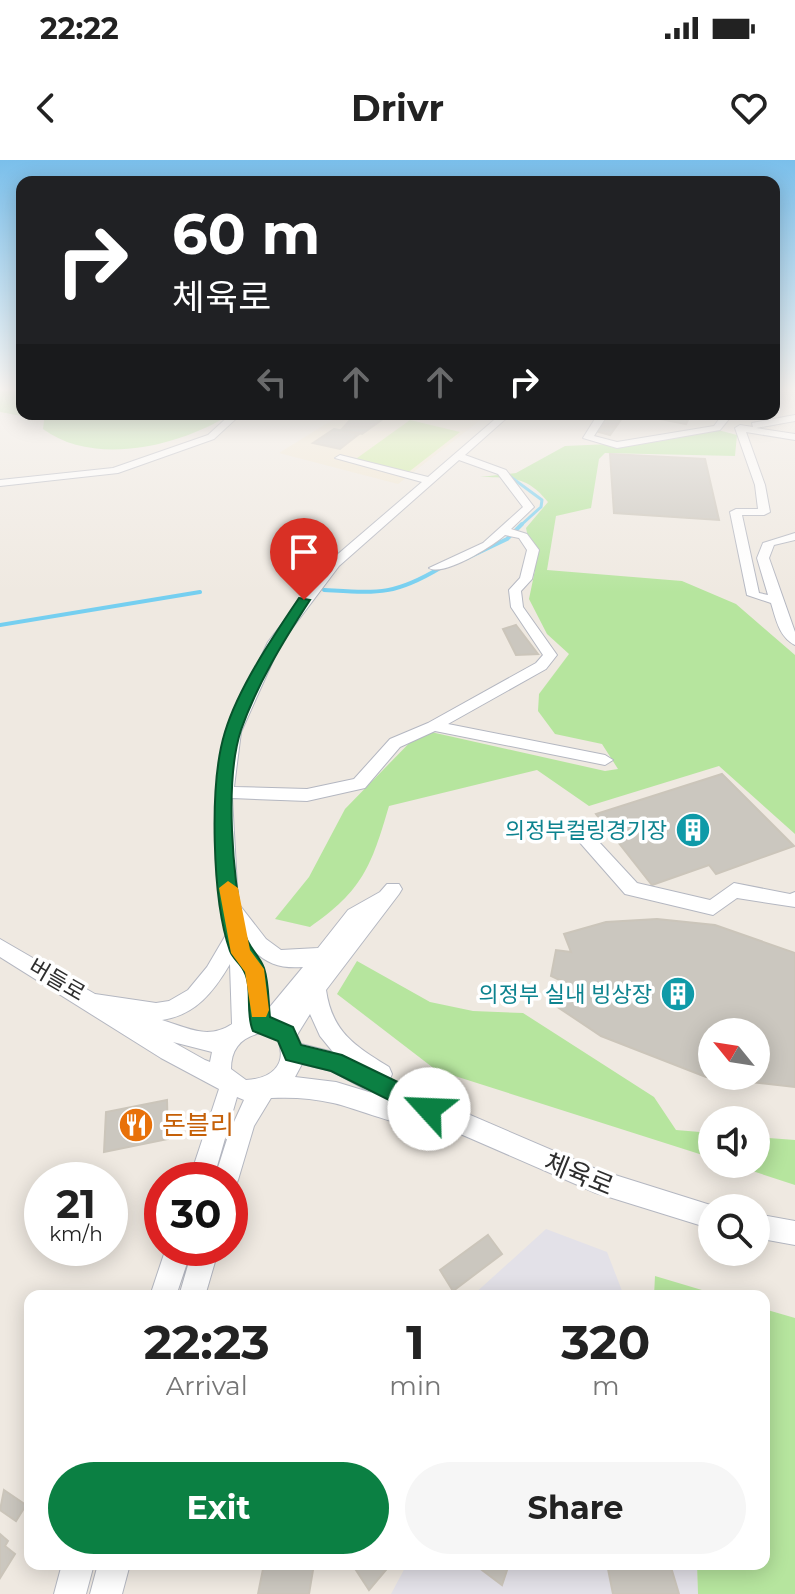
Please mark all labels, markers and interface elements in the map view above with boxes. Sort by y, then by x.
text: 22:22 [40,10,119,47]
icon: back [24,86,68,130]
text: Drivr [351,86,444,130]
icon: heart [727,86,771,130]
text: 60 m [172,200,320,268]
icon: right [40,208,144,312]
text: 체육로 [172,275,271,319]
icon: left [250,360,294,404]
icon: ahead [334,360,378,404]
icon: ahead [418,360,462,404]
icon: right [502,360,546,404]
pin [270,518,338,600]
icon: arrive [282,530,326,574]
building icon: 의정부컬링경기장 [674,811,712,849]
place label: 의정부컬링경기장 [505,817,667,844]
street label: 버들로 [24,953,90,1007]
building icon: 의정부 실내 빙상장 [659,975,697,1013]
place label: 의정부 실내 빙상장 [479,981,652,1008]
north arrow [698,1018,770,1090]
map controls [698,1018,770,1266]
position arrow [387,1067,471,1151]
restaurant icon: 돈블리 [117,1106,155,1144]
button: sound [698,1106,770,1178]
place label: 돈블리 [162,1109,234,1141]
street label: 체육로 [540,1146,618,1202]
speed limit sign: 30 [144,1162,248,1266]
text: 21 [56,1179,96,1228]
button: search [698,1194,770,1266]
text: km/h [49,1222,103,1246]
text: 22:23 [144,1313,270,1371]
text: 1 [406,1313,425,1371]
text: 320 [561,1313,650,1371]
text: Arrival [166,1370,248,1402]
text: min [389,1370,441,1402]
text: m [592,1370,620,1402]
button: Exit [48,1462,389,1554]
button: Share [405,1462,746,1554]

